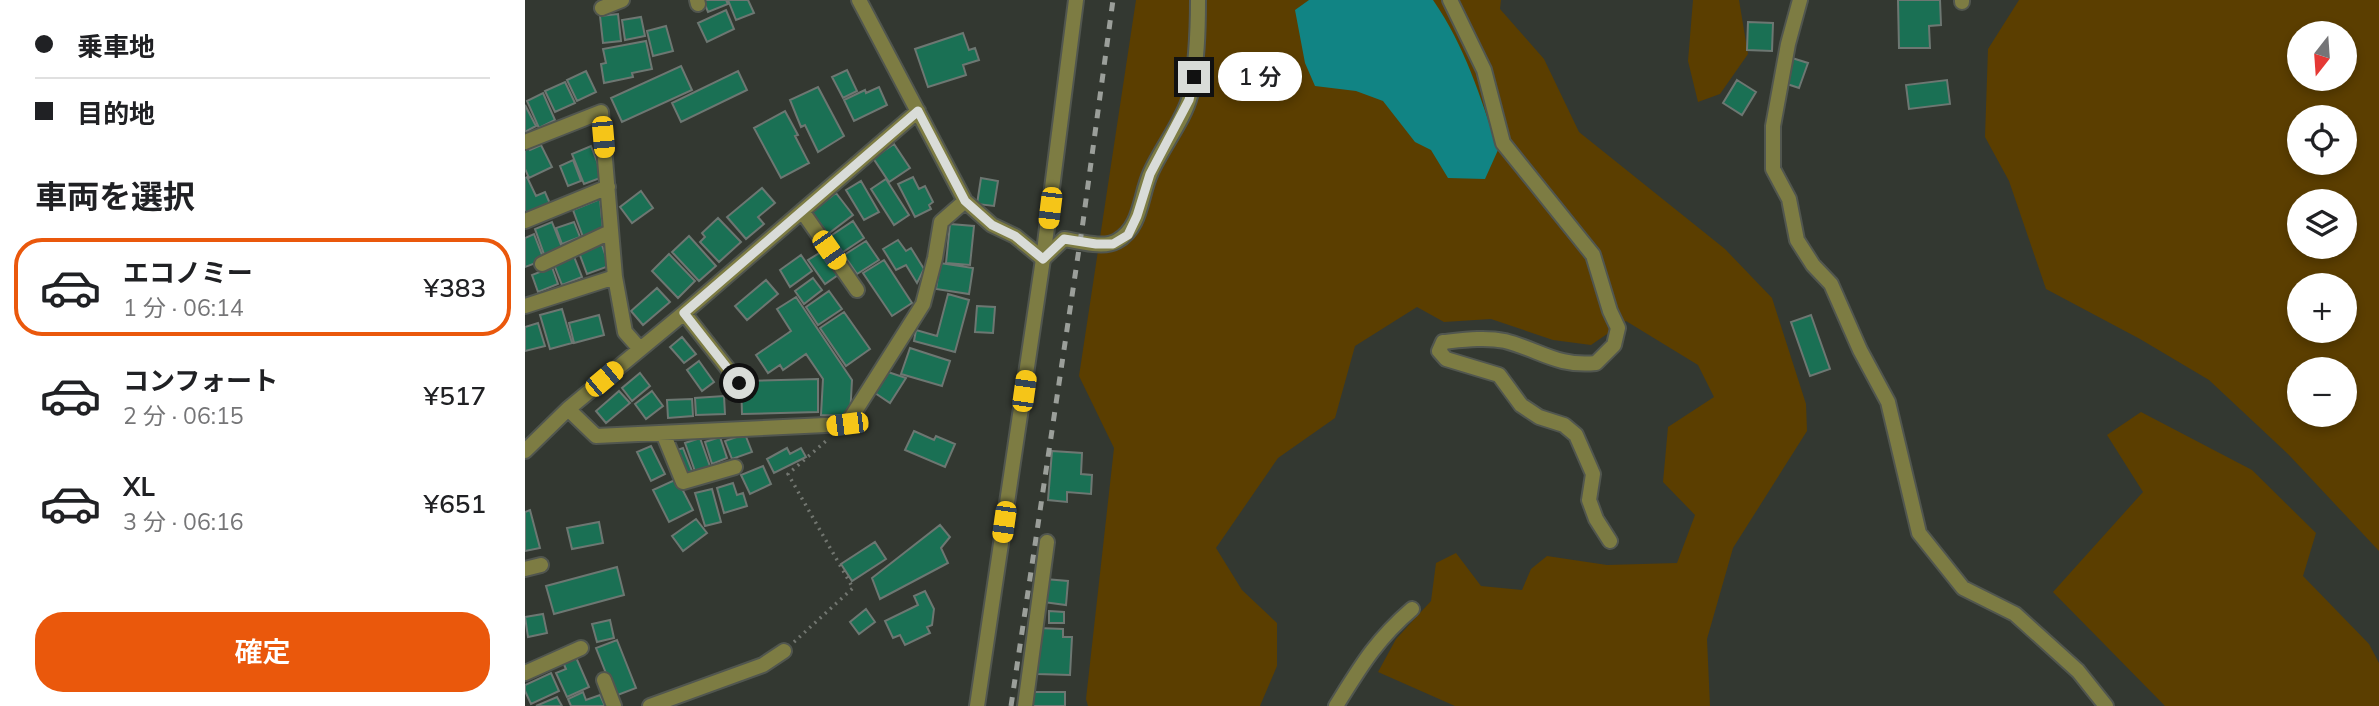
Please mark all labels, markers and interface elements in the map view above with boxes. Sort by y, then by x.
north arrow [2287,21,2357,91]
map controls [2287,21,2357,427]
text: 乗車地 [77,30,155,63]
callout: 1 分 [1219,52,1303,102]
route end [1178,61,1210,93]
text: 1 分 [1239,62,1281,91]
text: 目的地 [77,97,155,130]
button: locate [2287,105,2357,175]
car [591,115,616,159]
text: 車両を選択 [35,176,195,216]
car [1038,186,1063,230]
button: layers [2287,189,2357,259]
car [809,227,850,273]
icon: car [39,256,102,319]
text: エコノミー [123,256,253,289]
text: ¥383 [424,271,486,304]
button: + [2287,273,2357,343]
text: 1 分 · 06:14 [123,293,244,322]
car [582,357,627,401]
button: − [2287,357,2357,427]
icon: car [39,364,102,427]
text: コンフォート [123,364,278,397]
route start [723,367,755,399]
car [1011,369,1038,413]
text: ¥517 [424,379,486,412]
text: 2 分 · 06:15 [123,401,244,430]
car [825,411,870,437]
text: XL [123,470,155,503]
icon: car [39,472,102,535]
text: ¥651 [424,487,486,520]
car [991,500,1018,544]
text: 3 分 · 06:16 [123,507,244,536]
button: 確定 [35,612,490,692]

